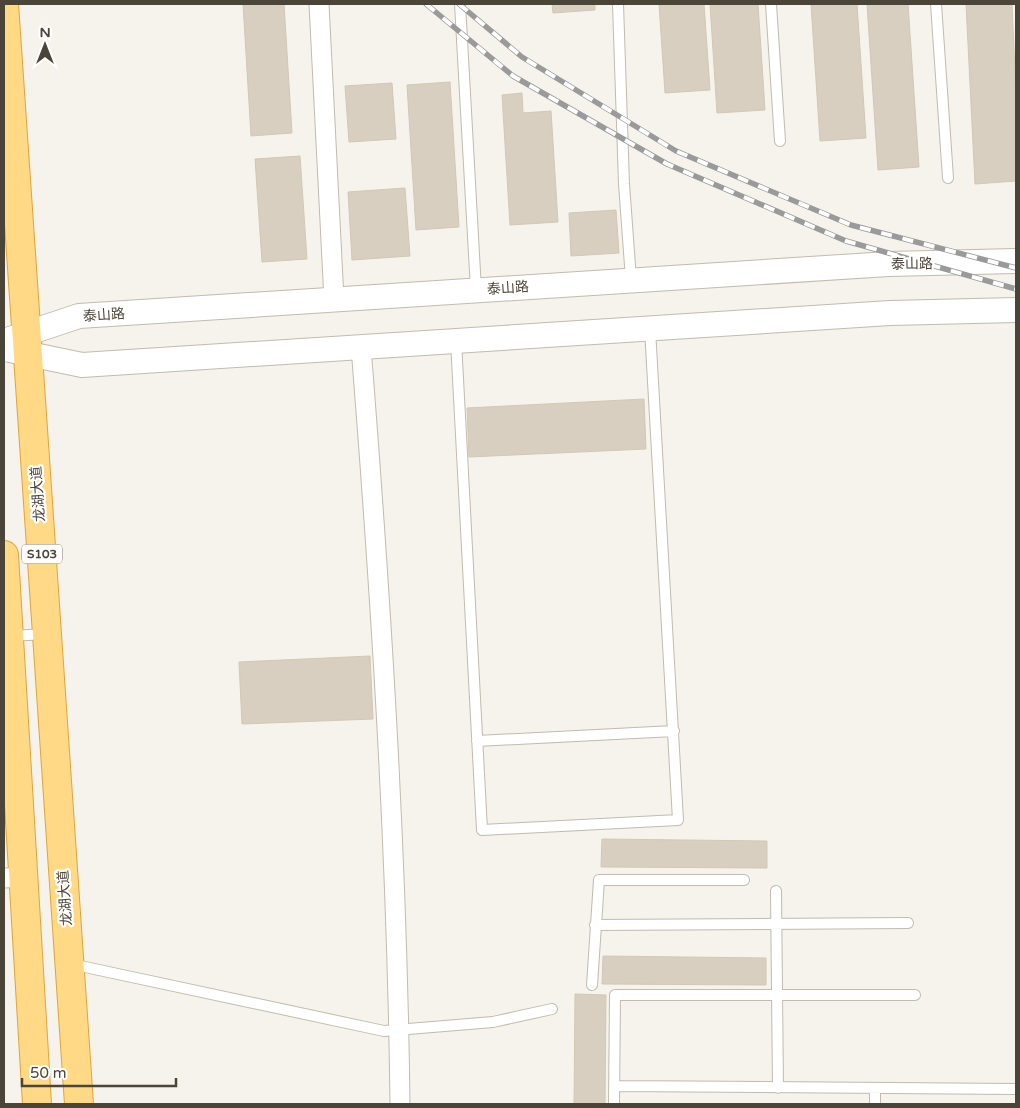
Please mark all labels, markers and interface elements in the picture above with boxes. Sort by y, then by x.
north arrow [20,20,70,70]
text: N [39,24,51,41]
street label: 泰山路 [891,255,933,273]
street label: 泰山路 [486,278,530,298]
street label: 泰山路 [82,305,126,325]
street label: 龙湖大道 [28,465,48,523]
road number: S103 [22,544,62,564]
street label: 龙湖大道 [55,869,75,927]
scale bar [22,1056,176,1088]
text: 50 m [30,1064,67,1082]

